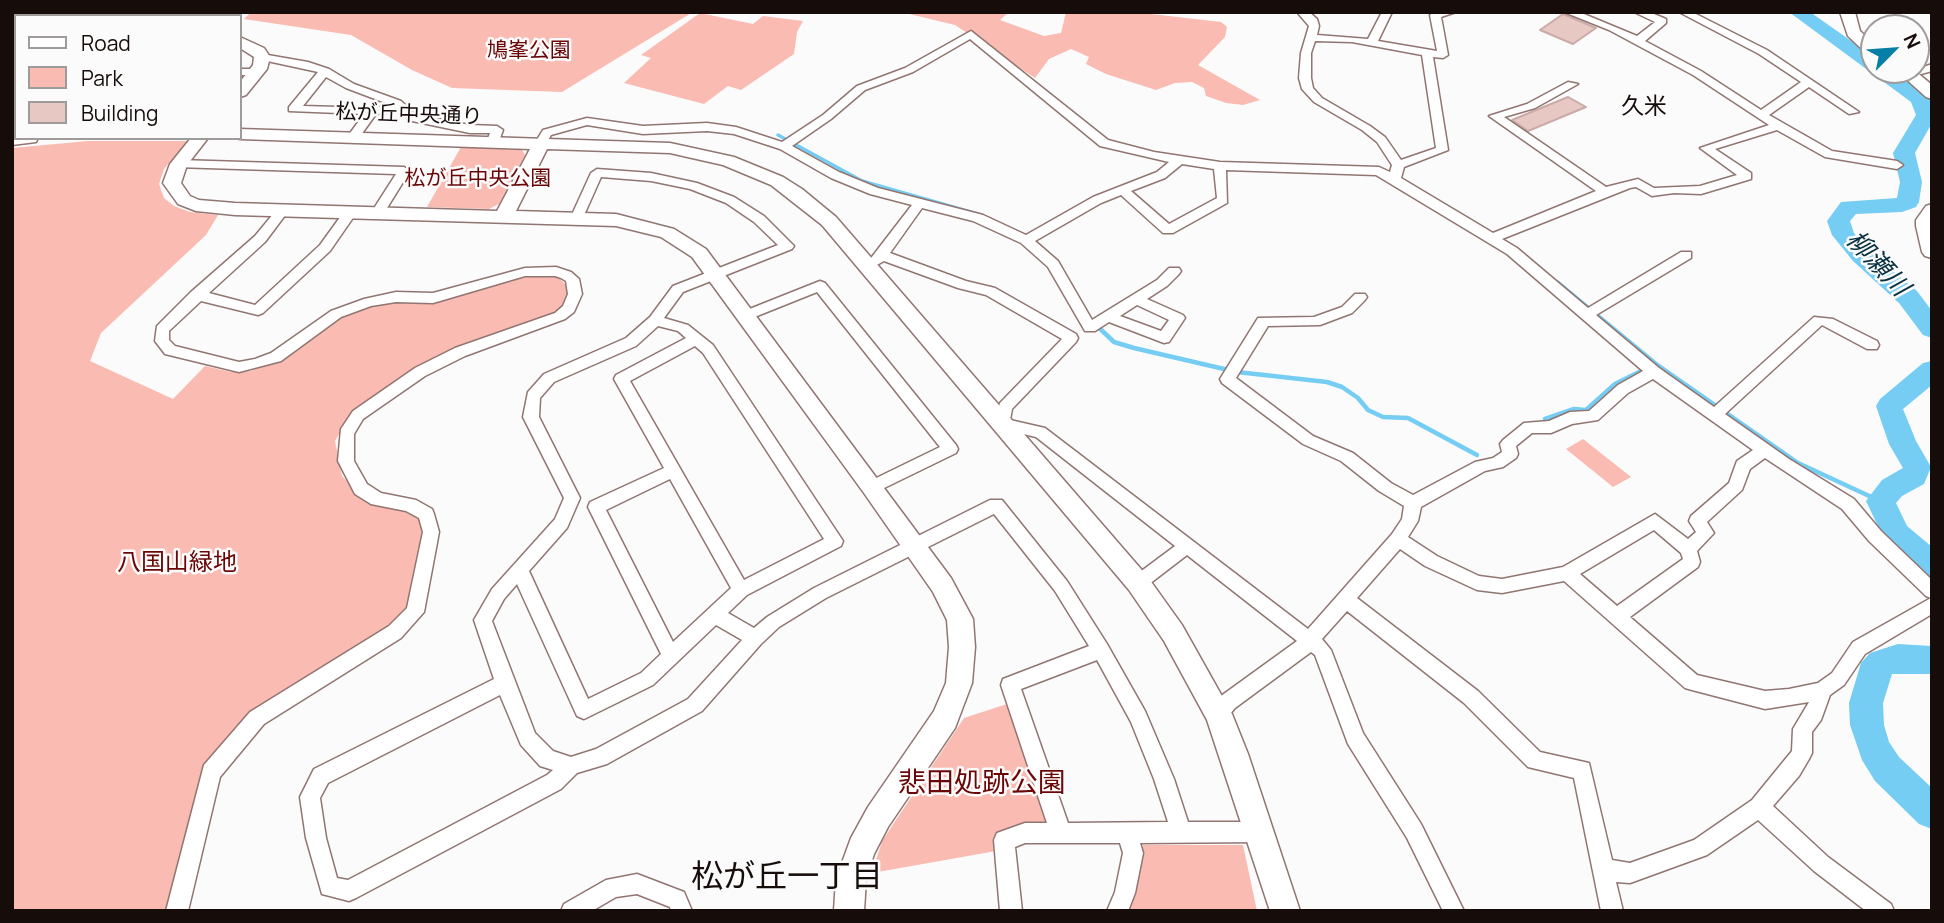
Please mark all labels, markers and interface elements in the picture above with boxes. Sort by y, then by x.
legend [14,14,242,140]
north arrow [1860,14,1930,84]
text: Road [81,29,131,57]
text: N [1898,29,1927,53]
park label: 鳩峯公園 [487,38,571,64]
text: Park [81,64,123,92]
district label: 久米 [1621,94,1667,122]
text: Building [81,99,158,127]
street label: 松が丘中央通り [335,100,483,130]
park label: 松が丘中央公園 [405,166,551,192]
water label: 柳瀬川 [1839,225,1915,303]
park label: 八国山緑地 [117,549,237,577]
park label: 悲田処跡公園 [898,767,1066,801]
district label: 松が丘一丁目 [691,859,883,897]

